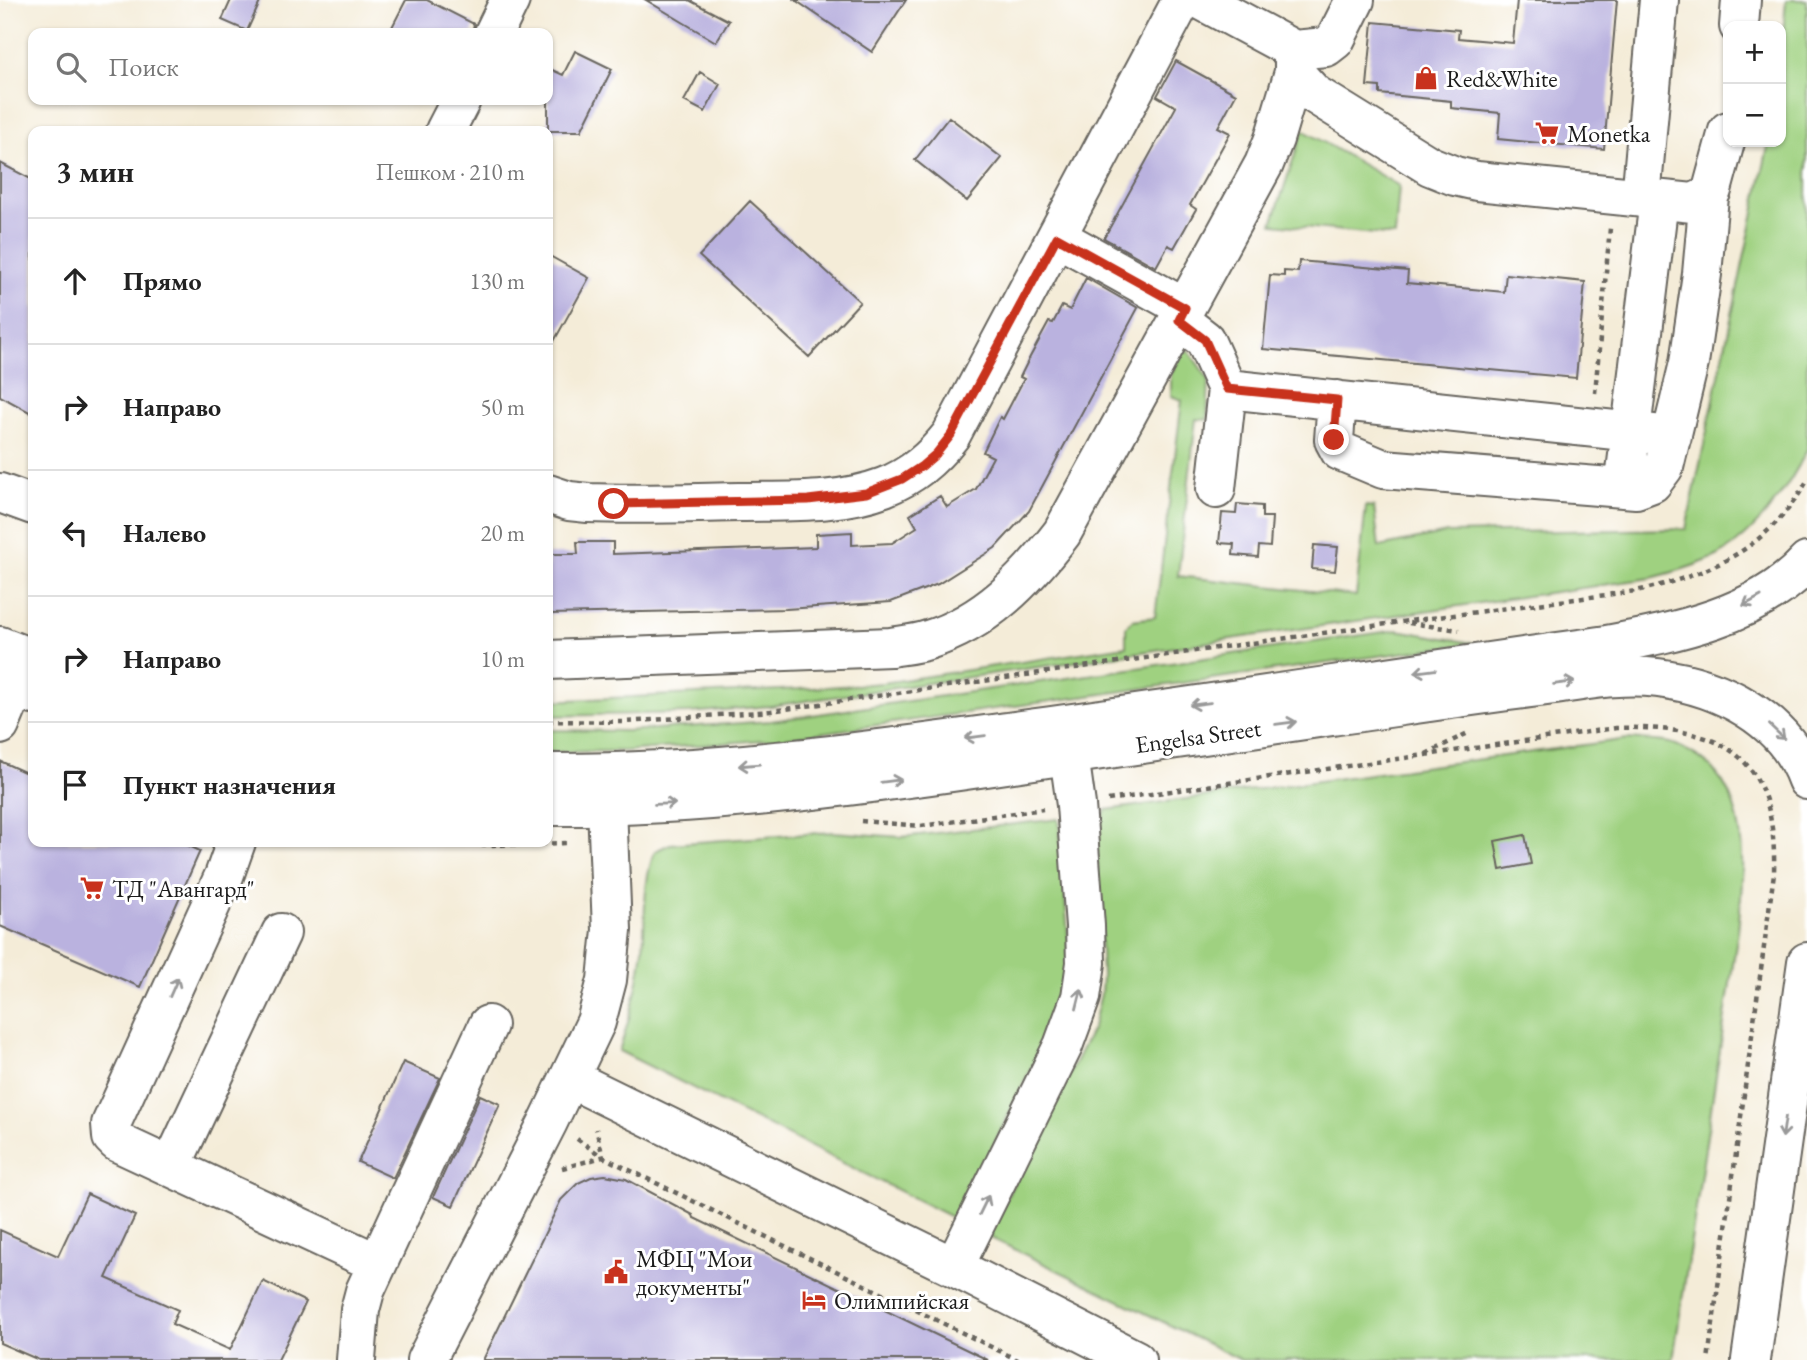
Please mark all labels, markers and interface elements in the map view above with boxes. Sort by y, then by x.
map controls [1723,21,1786,147]
button: + [1723,21,1786,84]
search box [28,28,553,105]
icon: search [52,48,90,86]
text: Поиск [108,50,179,84]
place label: Red&White [1446,63,1558,94]
shop icon: Red&White [1412,64,1440,92]
button: − [1723,84,1786,147]
place label: Monetka [1567,118,1651,149]
supermarket icon: Monetka [1533,119,1561,147]
text: 3 мин [56,152,134,191]
text: Пешком · 210 m [376,157,525,187]
icon: ahead [56,262,94,300]
text: Прямо [123,264,202,298]
text: 130 m [469,266,525,296]
icon: right [56,388,94,426]
text: Направо [123,390,221,424]
text: 50 m [480,392,525,422]
route end [1318,424,1349,455]
route start [598,488,629,519]
icon: left [56,514,94,552]
text: Налево [123,516,206,550]
text: 20 m [480,518,525,548]
one-way arrow [1742,594,1762,608]
icon: right [56,640,94,678]
text: Направо [123,642,221,676]
text: 10 m [480,644,525,674]
one-way arrow [1414,665,1437,678]
one-way arrow [1552,677,1575,690]
one-way arrow [1189,698,1212,711]
street label: Engelsa Street [1133,712,1263,760]
one-way arrow [1274,716,1297,729]
one-way arrow [1768,723,1785,740]
one-way arrow [964,730,987,743]
one-way arrow [738,759,761,772]
icon: arrive [56,766,94,804]
text: Пункт назначения [123,768,336,802]
one-way arrow [879,774,902,787]
one-way arrow [653,797,676,810]
place label: ТД "Авангард" [112,873,255,904]
supermarket icon: ТД "Авангард" [78,874,106,902]
one-way arrow [168,977,181,998]
one-way arrow [1073,988,1087,1011]
one-way arrow [1777,1115,1790,1138]
one-way arrow [978,1195,992,1216]
place label: МФЦ "Мои документы" [636,1243,753,1302]
public building icon: МФЦ "Мои документы" [602,1258,630,1286]
place label: Олимпийская [834,1285,969,1316]
hotel icon: Олимпийская [800,1286,828,1314]

